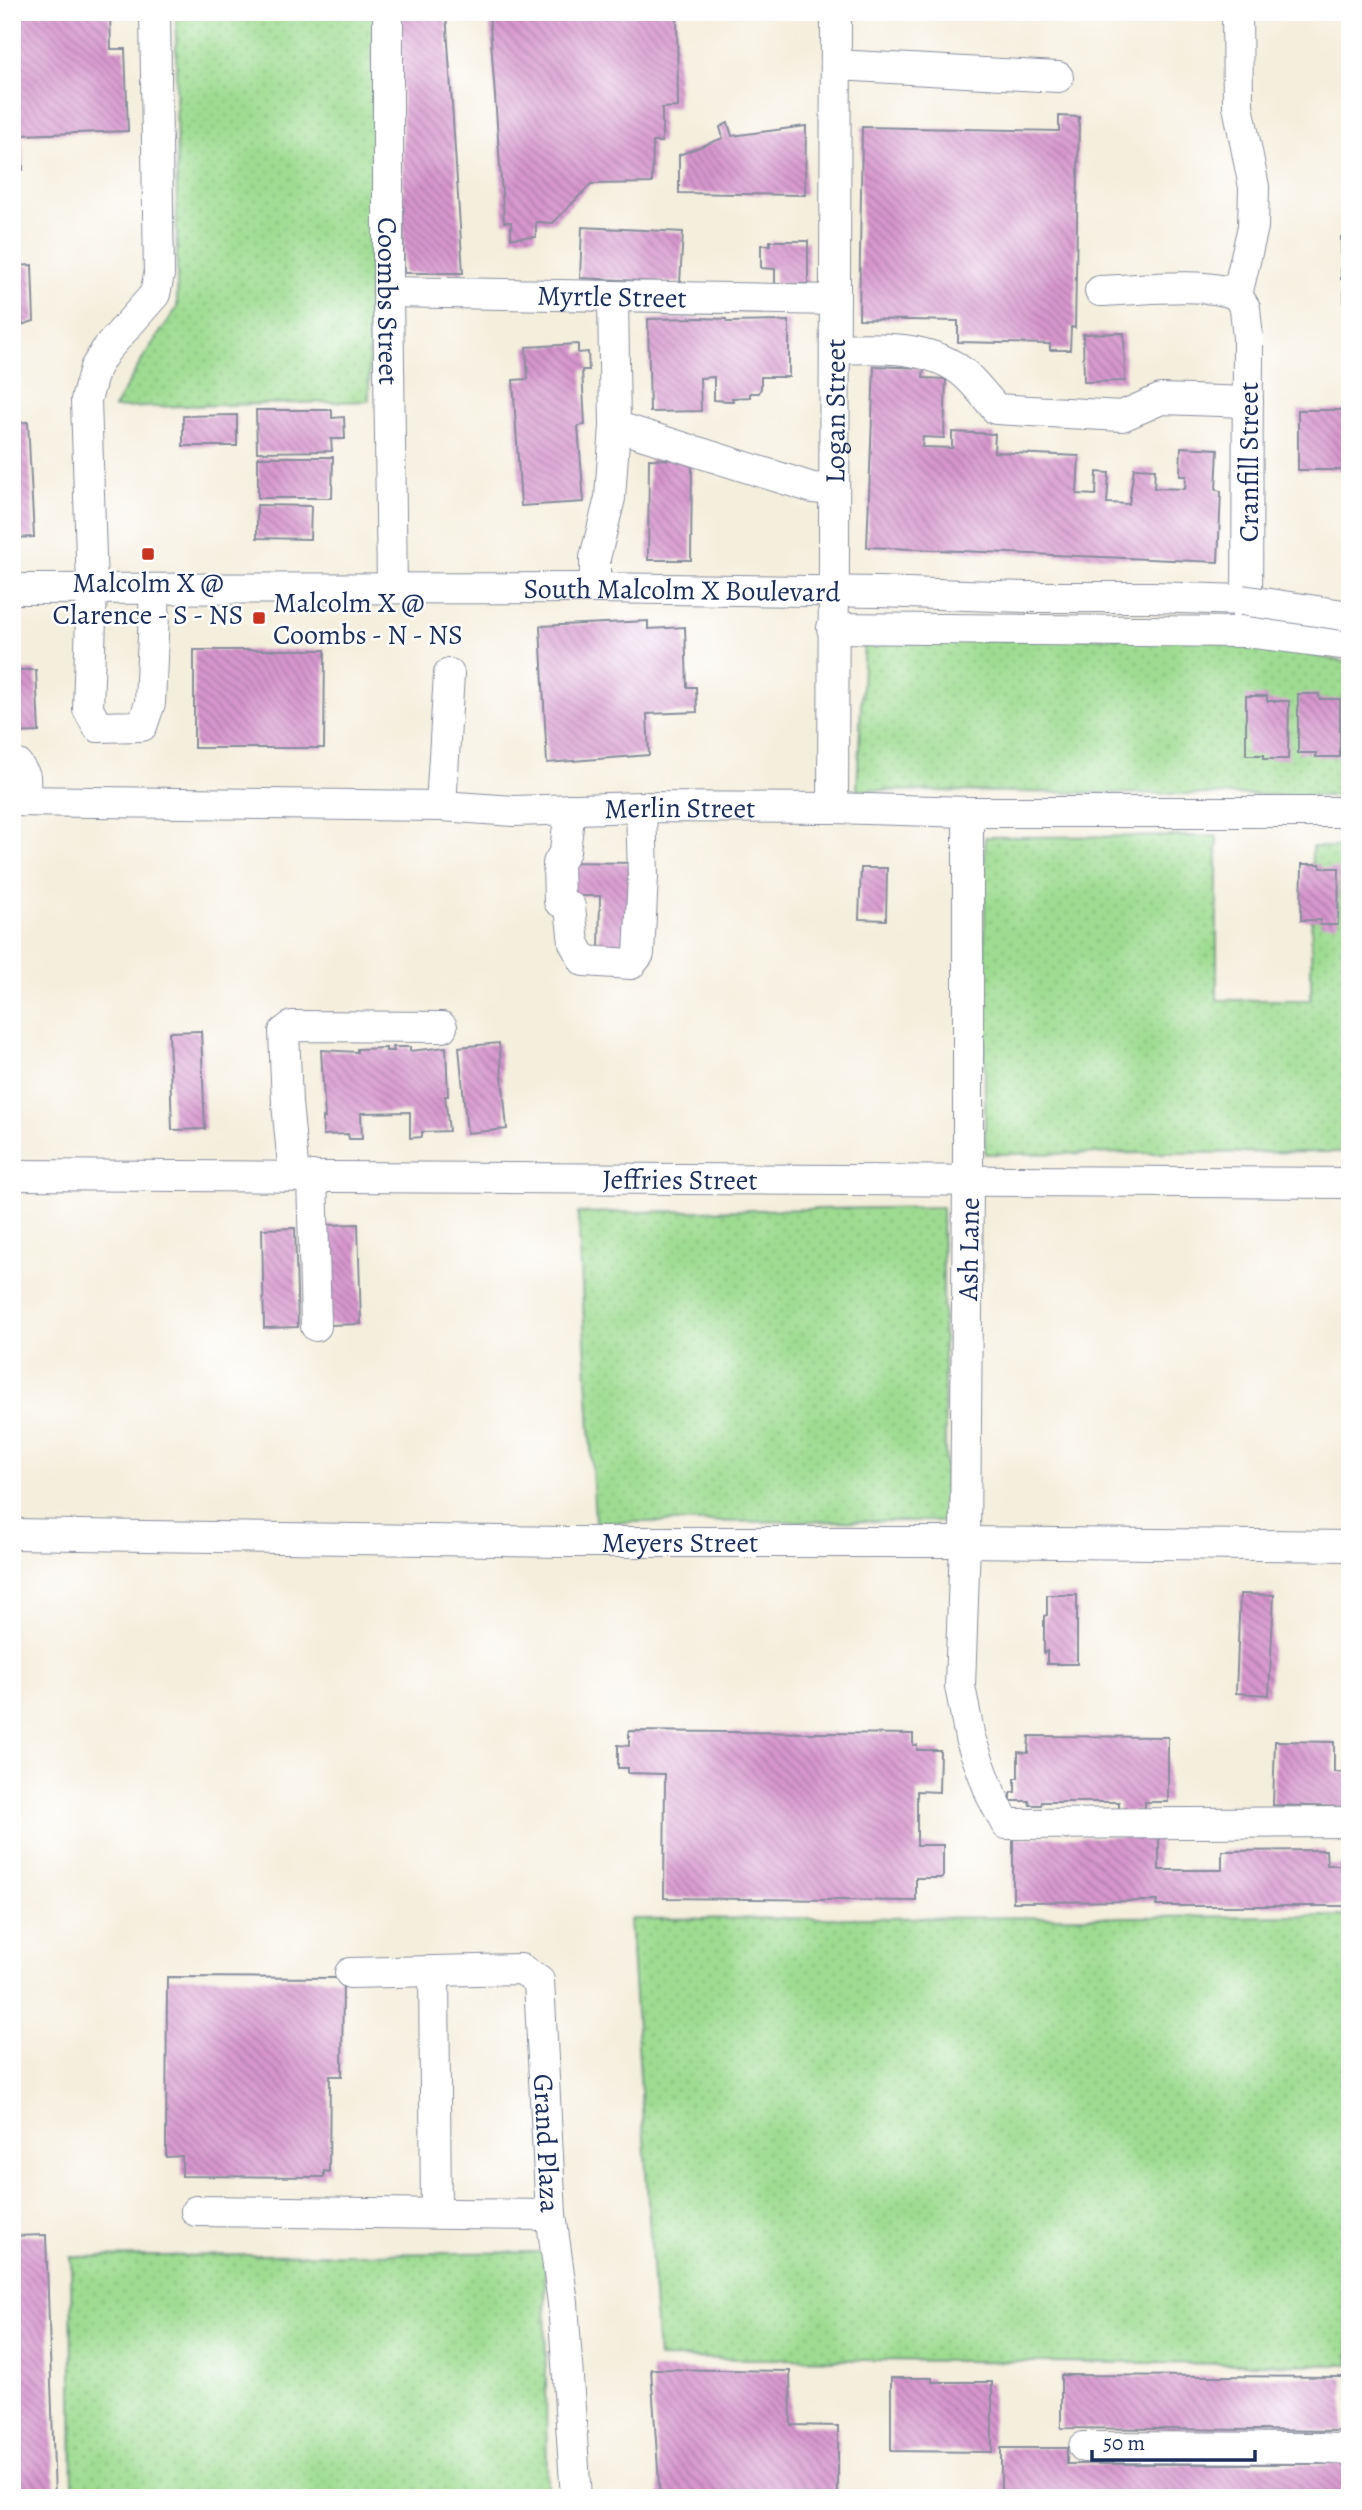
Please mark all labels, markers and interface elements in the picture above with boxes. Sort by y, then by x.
street label: Coombs Street [368,217,407,385]
street label: Myrtle Street [537,277,687,317]
street label: Logan Street [816,339,855,483]
street label: Cranfill Street [1230,382,1268,542]
marker: Malcolm X @ Clarence - S - NS [140,546,156,562]
place label: Malcolm X @ Clarence - S - NS [53,564,243,634]
street label: South Malcolm X Boulevard [523,570,842,611]
place label: Malcolm X @ Coombs - N - NS [273,584,463,654]
marker: Malcolm X @ Coombs - N - NS [251,610,267,626]
street label: Merlin Street [604,789,755,828]
street label: Jeffries Street [602,1161,758,1199]
street label: Ash Lane [949,1197,989,1302]
street label: Meyers Street [602,1524,758,1562]
street label: Grand Plaza [524,2073,569,2213]
scale bar [1092,2419,1255,2463]
text: 50 m [1103,2429,1145,2457]

